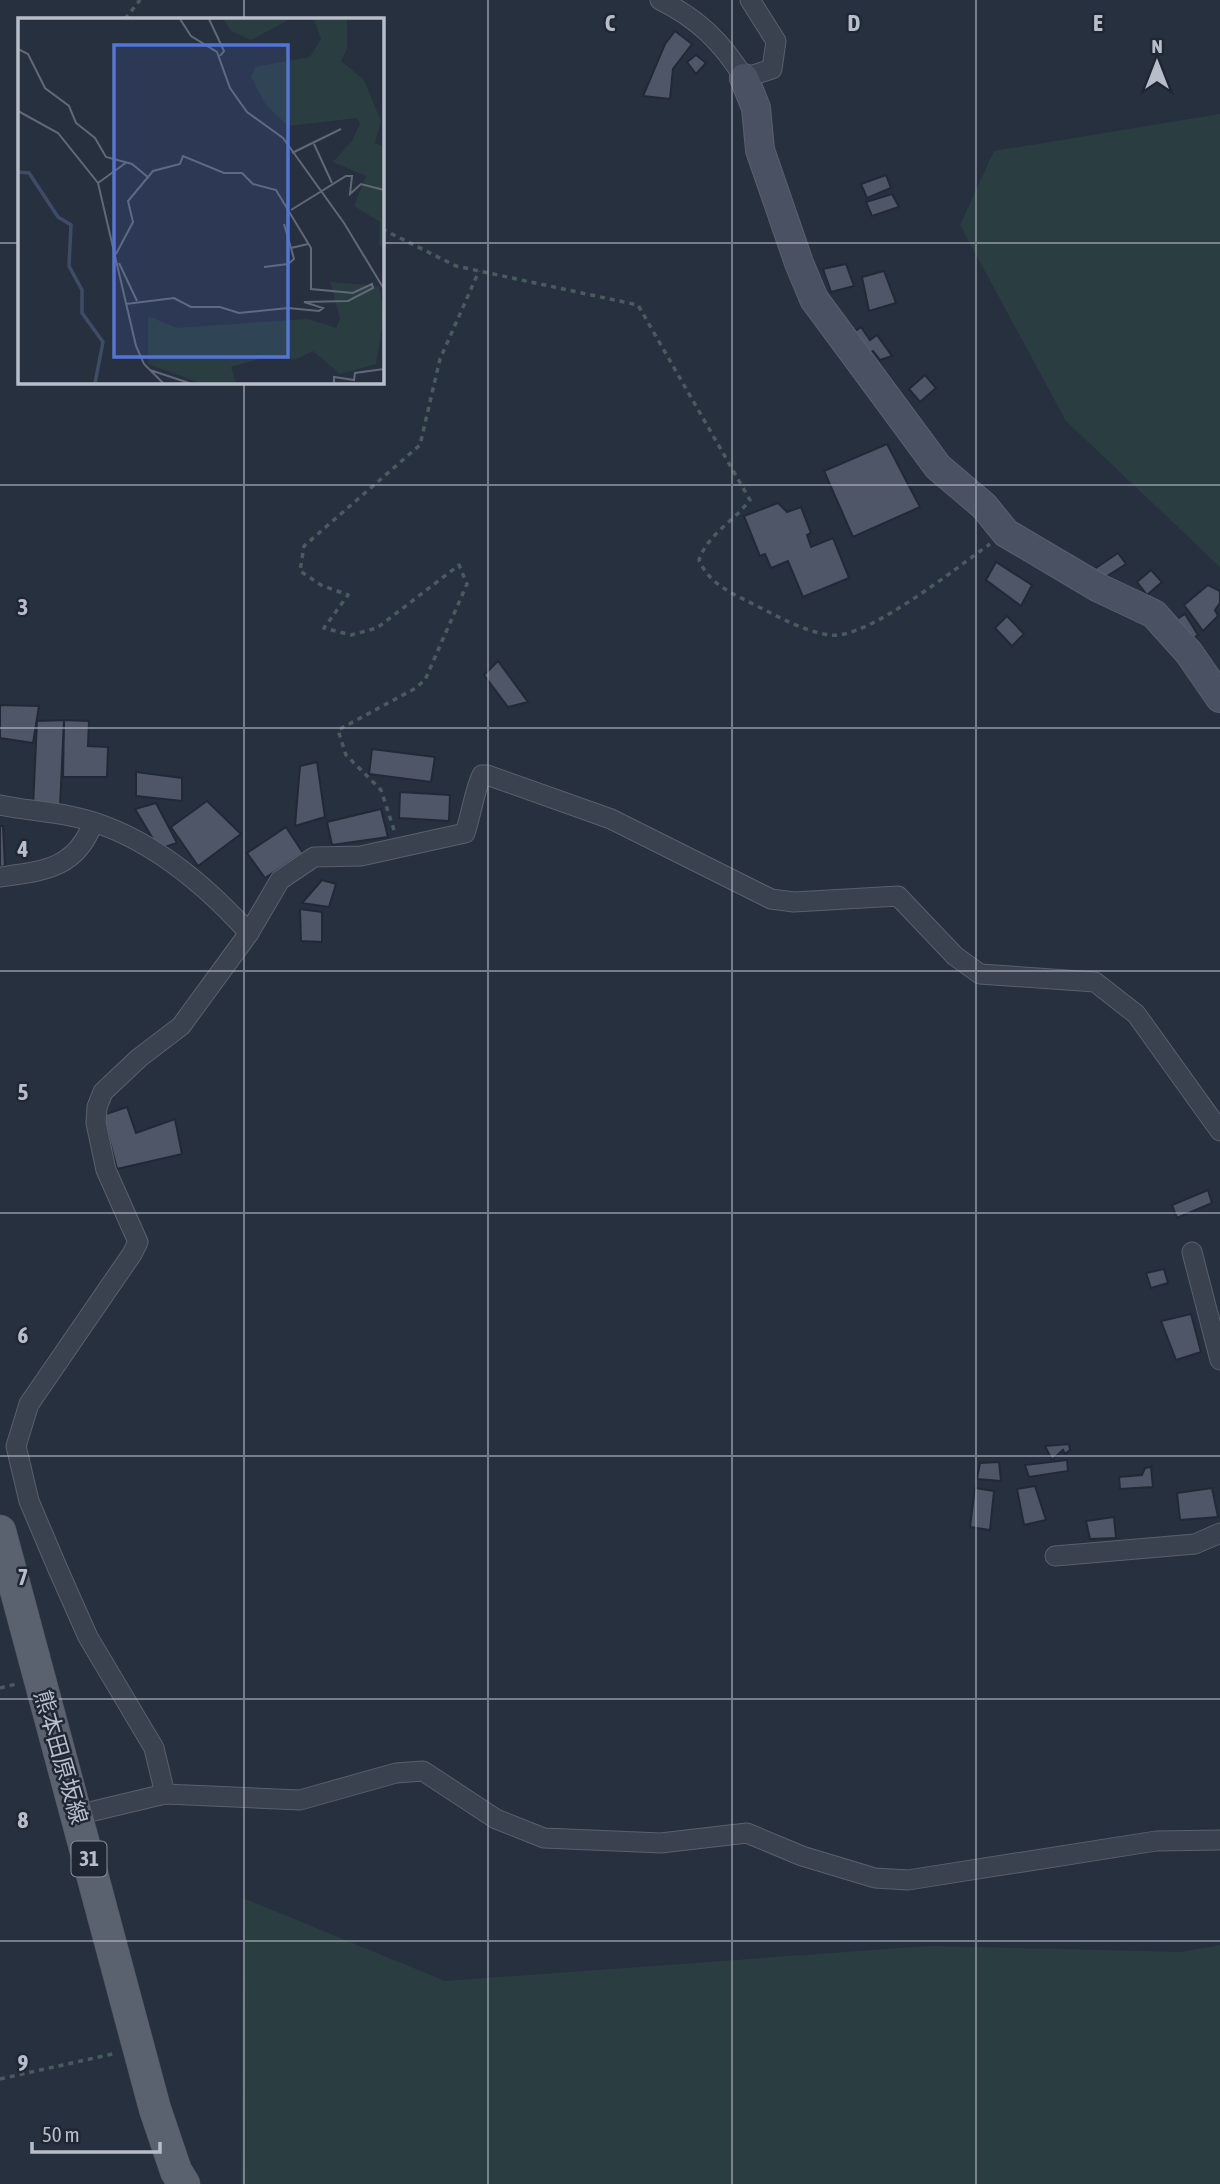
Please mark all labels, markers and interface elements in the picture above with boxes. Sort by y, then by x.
text: C [605,10,616,36]
text: D [848,10,861,36]
text: E [1093,10,1103,36]
inset map [18,18,383,383]
north arrow [1122,28,1192,98]
text: N [1151,35,1163,57]
text: 3 [18,594,28,620]
text: 4 [17,836,29,862]
text: 5 [18,1079,29,1105]
text: 6 [18,1322,29,1348]
text: 7 [18,1564,28,1590]
street label: 熊本田原坂線 [29,1687,93,1827]
text: 8 [18,1807,29,1833]
road number: 31 [72,1842,106,1876]
text: 9 [18,2050,29,2076]
scale bar [32,2110,159,2154]
text: 50 m [42,2122,80,2146]

